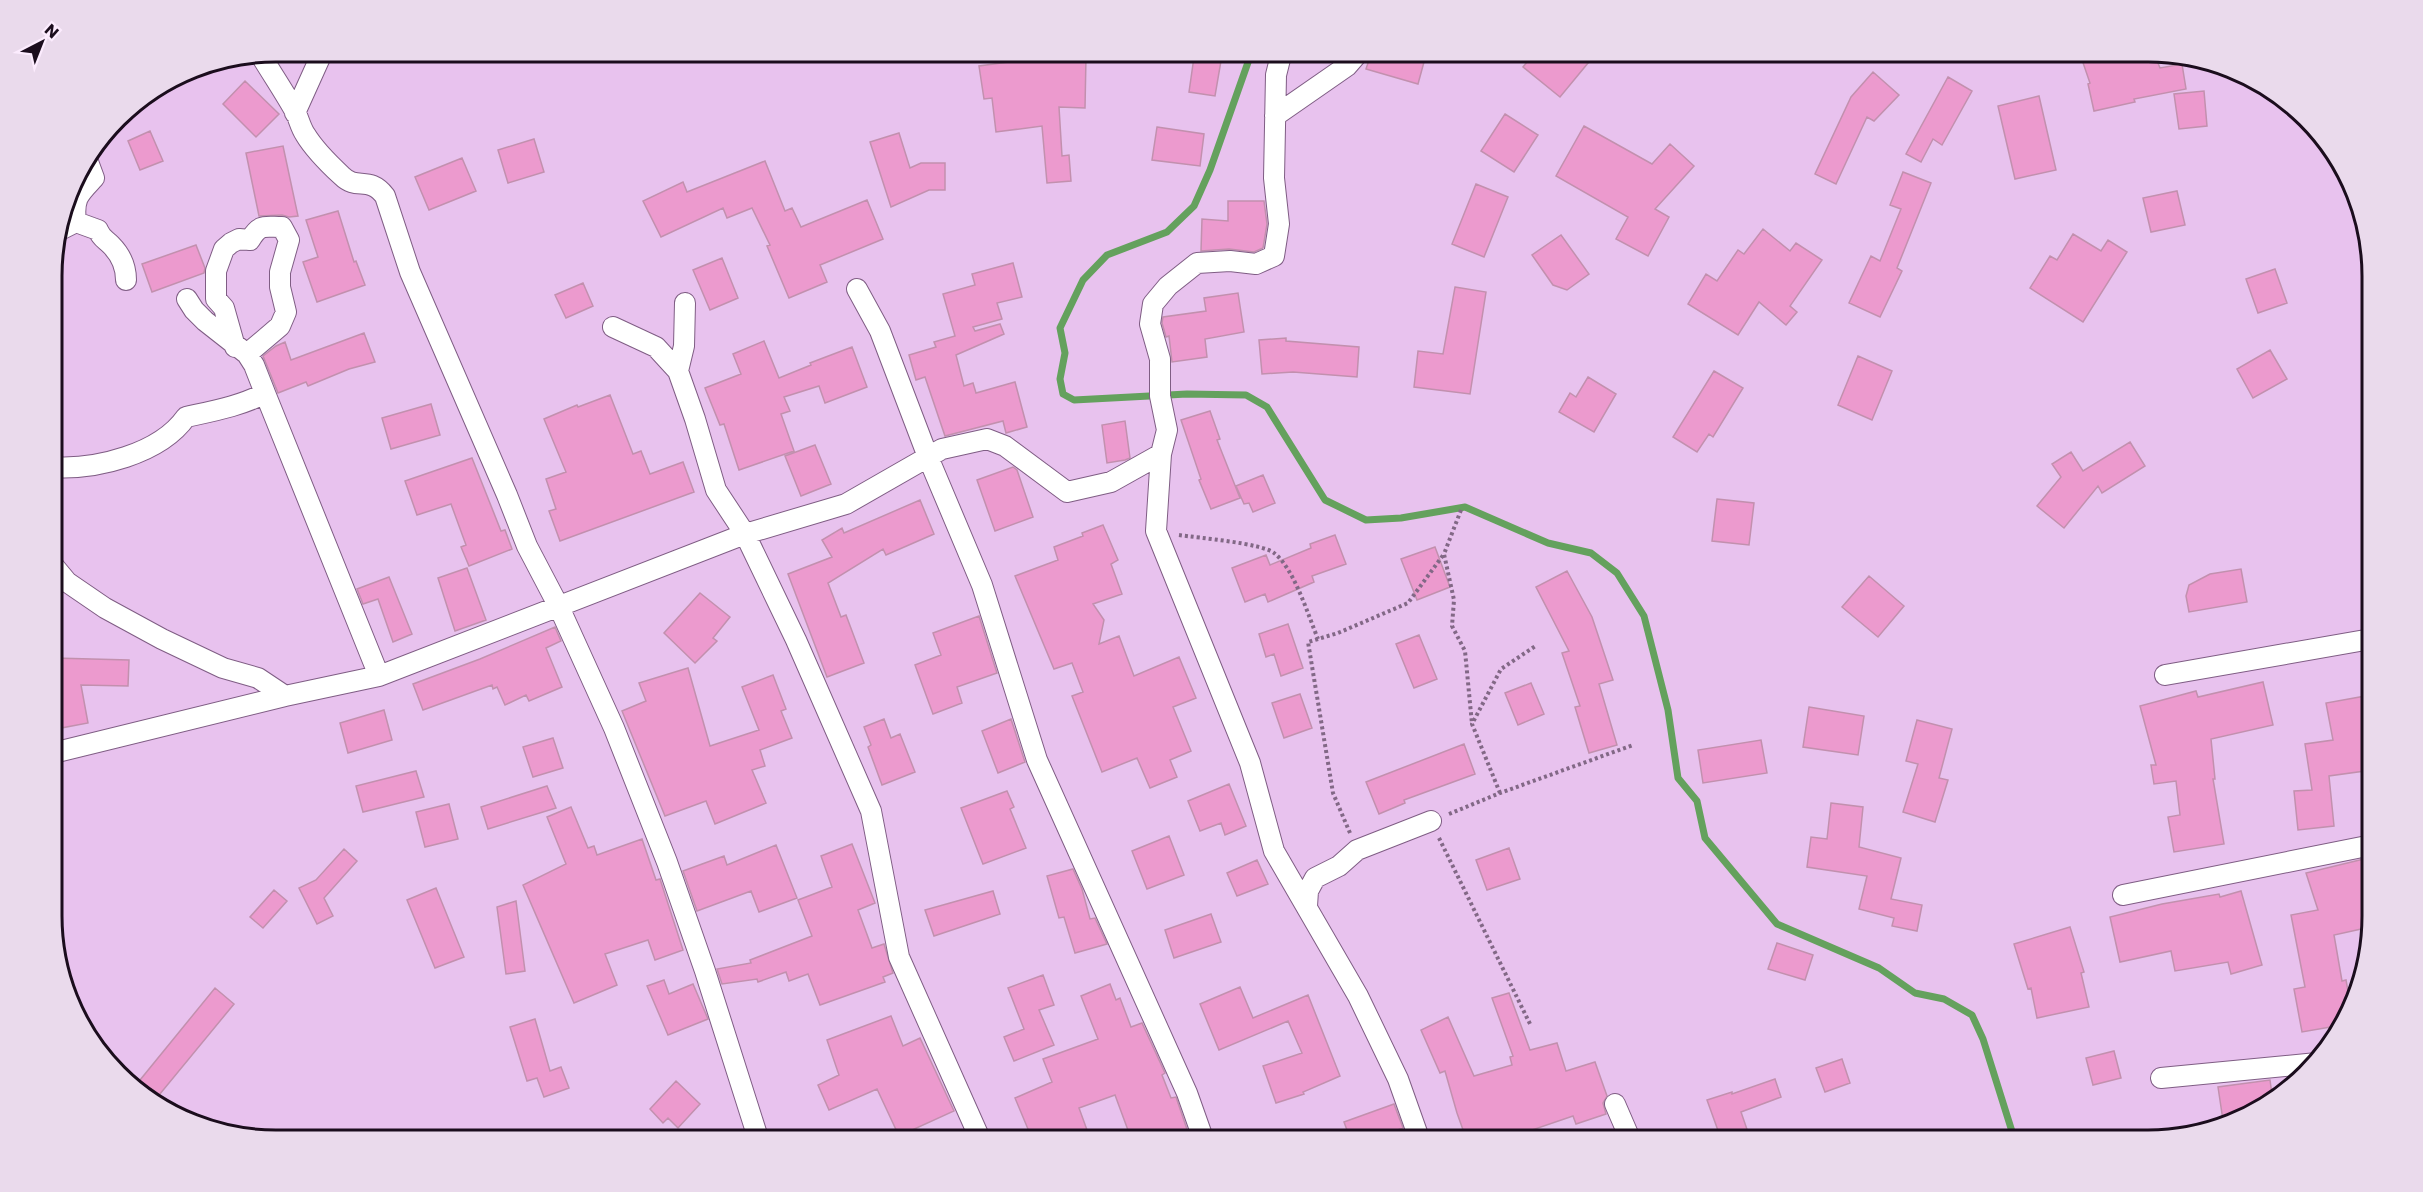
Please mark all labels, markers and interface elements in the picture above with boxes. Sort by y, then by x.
north arrow [12,12,72,72]
text: N [40,19,64,44]

